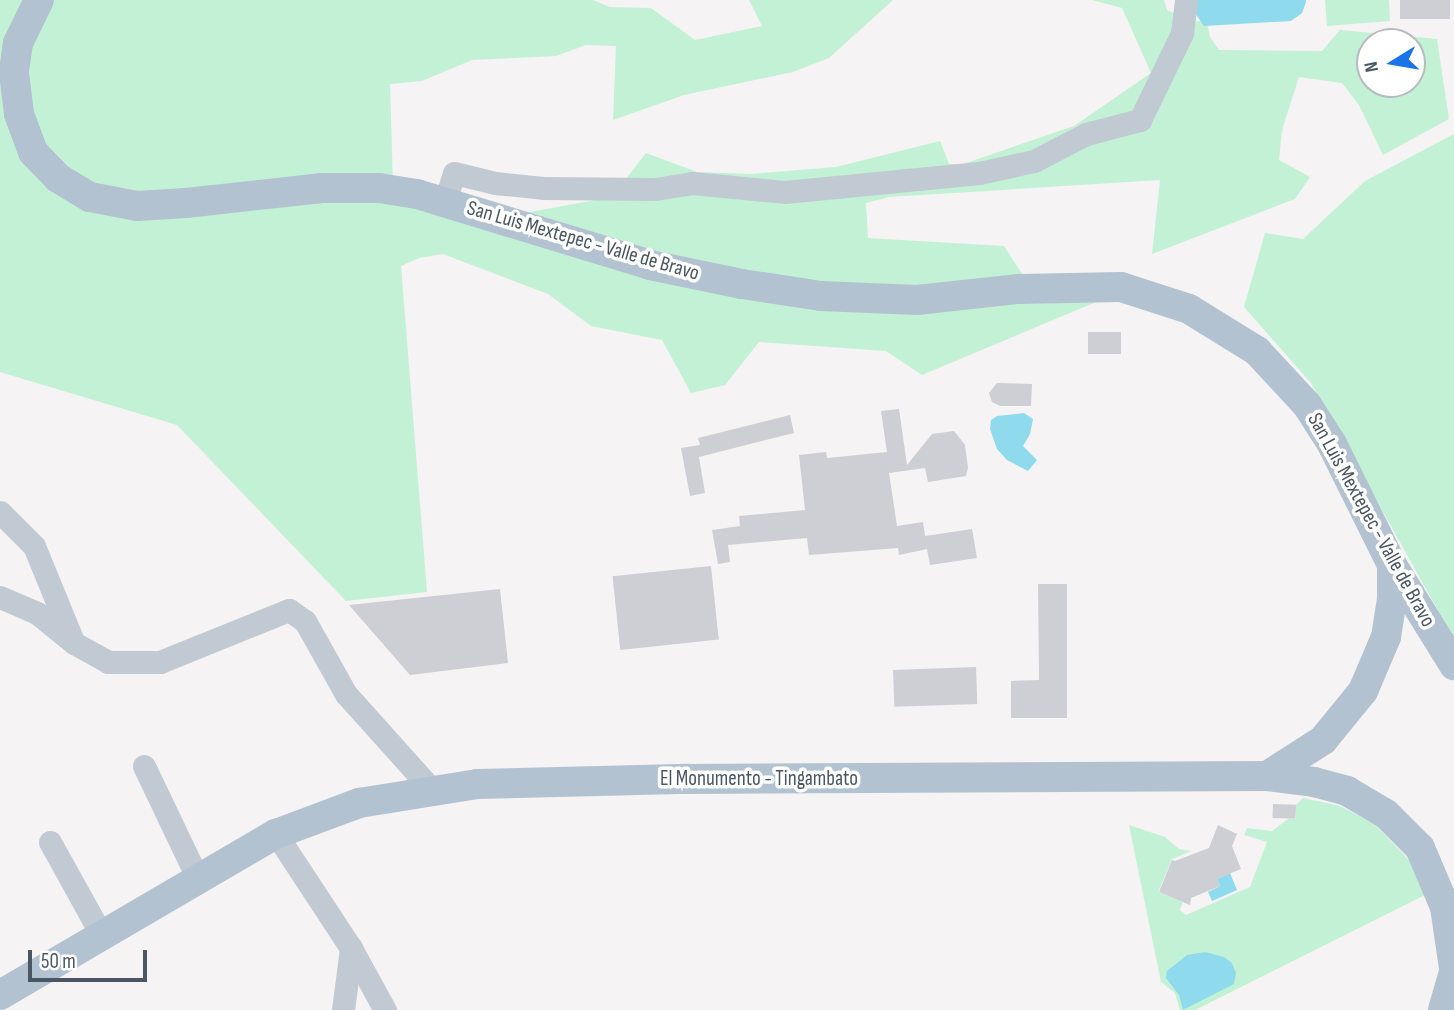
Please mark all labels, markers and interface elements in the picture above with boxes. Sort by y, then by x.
north arrow [1356,28,1426,98]
text: N [1360,60,1384,74]
street label: San Luis Mextepec - Valle de Bravo [464,196,702,286]
street label: San Luis Mextepec - Valle de Bravo [1302,409,1440,631]
street label: El Monumento - Tingambato [660,766,858,792]
scale bar [32,936,150,980]
text: 50 m [41,949,76,974]

